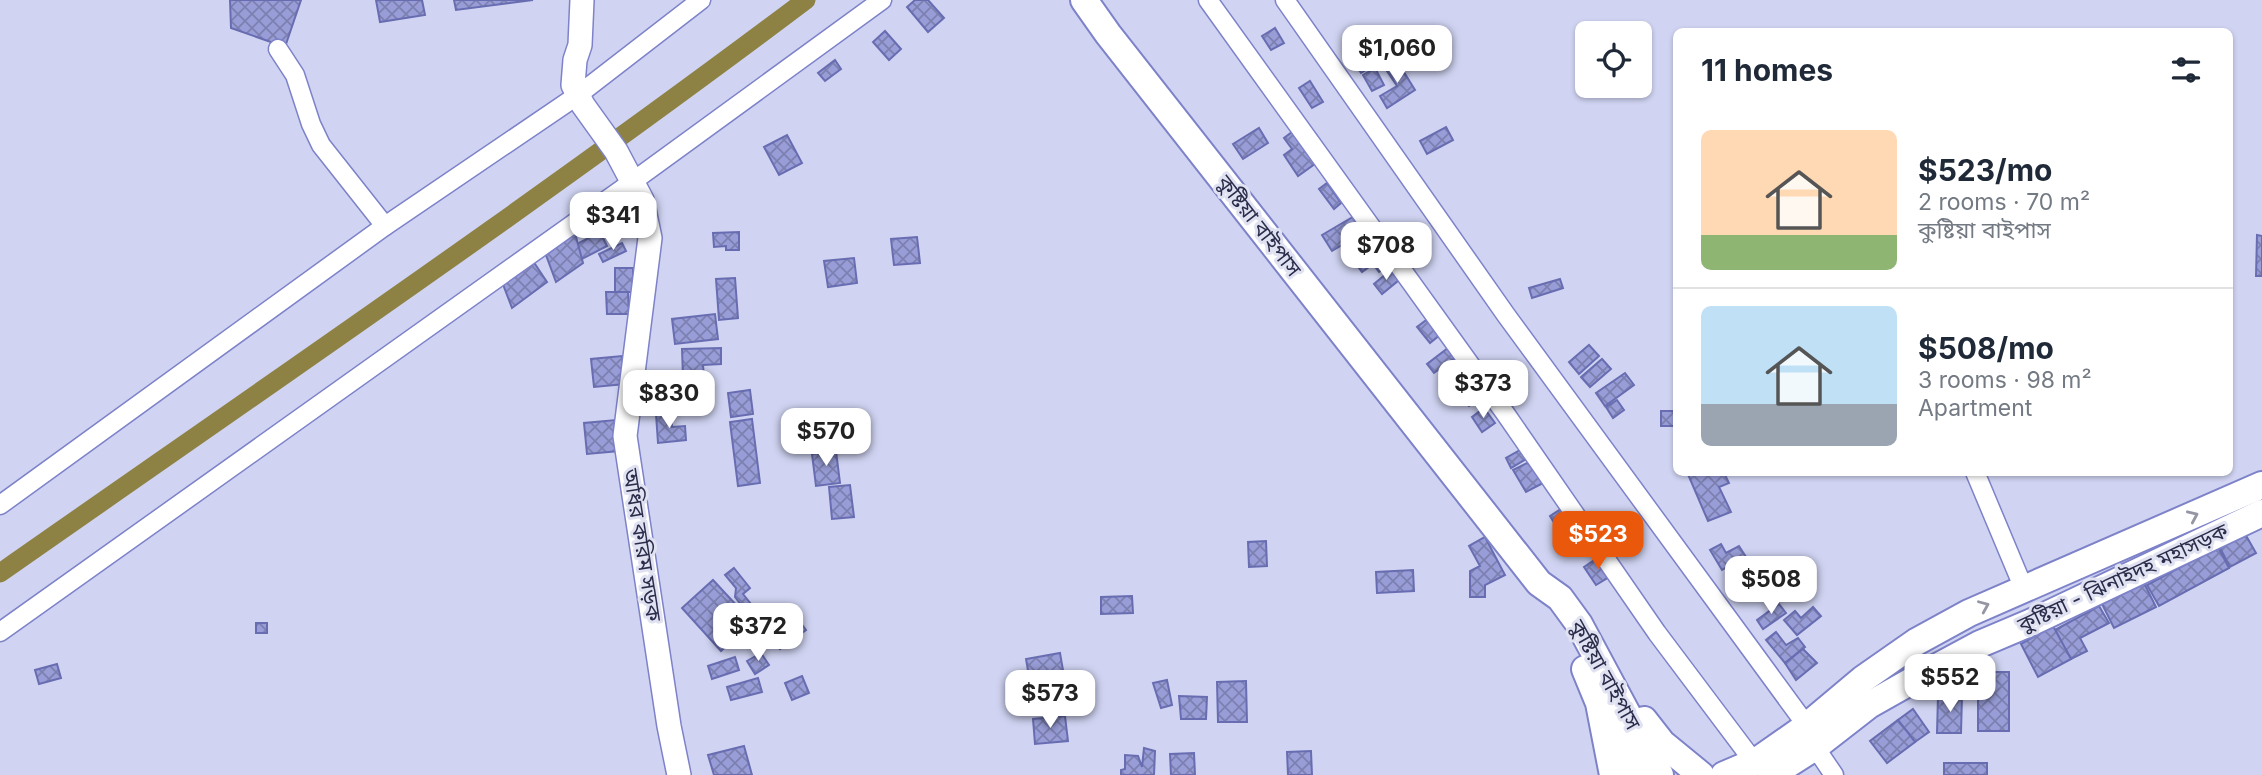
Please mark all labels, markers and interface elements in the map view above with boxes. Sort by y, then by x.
map controls [1575,21,1652,98]
button: locate [1575,21,1652,98]
pin: $1,060 [1340,25,1454,85]
text: $1,060 [1358,34,1436,62]
icon: filters [2167,51,2205,89]
text: 11 homes [1701,52,1833,88]
text: $523/mo [1918,152,2053,188]
icon: home [1757,158,1841,242]
street label: কুষ্টিয়া বাইপাস [1212,169,1307,282]
text: 2 rooms · 70 m² [1918,188,2090,216]
pin: $341 [572,192,654,252]
text: $341 [586,201,640,229]
text: কুষ্টিয়া বাইপাস [1918,216,2051,244]
pin: $708 [1345,222,1427,282]
text: $708 [1357,231,1415,259]
text: $508/mo [1918,330,2054,366]
icon: home [1757,334,1841,418]
pin: $373 [1442,360,1524,420]
text: 3 rooms · 98 m² [1918,366,2092,394]
text: $373 [1454,369,1512,397]
pin: $830 [628,370,710,430]
text: $830 [639,379,699,407]
text: Apartment [1918,394,2032,422]
pin: $570 [785,408,867,468]
text: $570 [797,417,855,445]
street label: অধির করিম সড়ক [618,466,667,624]
one-way arrow [2185,510,2198,524]
pin: $523 [1557,512,1639,571]
street label: কুষ্টিয়া - ঝিনাইদহ মহাসড়ক [2013,517,2233,638]
text: $523 [1568,520,1628,548]
pin: $508 [1730,556,1812,616]
text: $508 [1741,565,1801,593]
one-way arrow [1977,600,1989,614]
pin: $372 [717,604,799,663]
text: $372 [729,612,787,640]
street label: কুষ্টিয়া বাইপাস [1565,615,1646,735]
pin: $552 [1909,654,1991,714]
text: $552 [1921,663,1979,691]
pin: $573 [1009,670,1091,730]
text: $573 [1021,679,1079,707]

